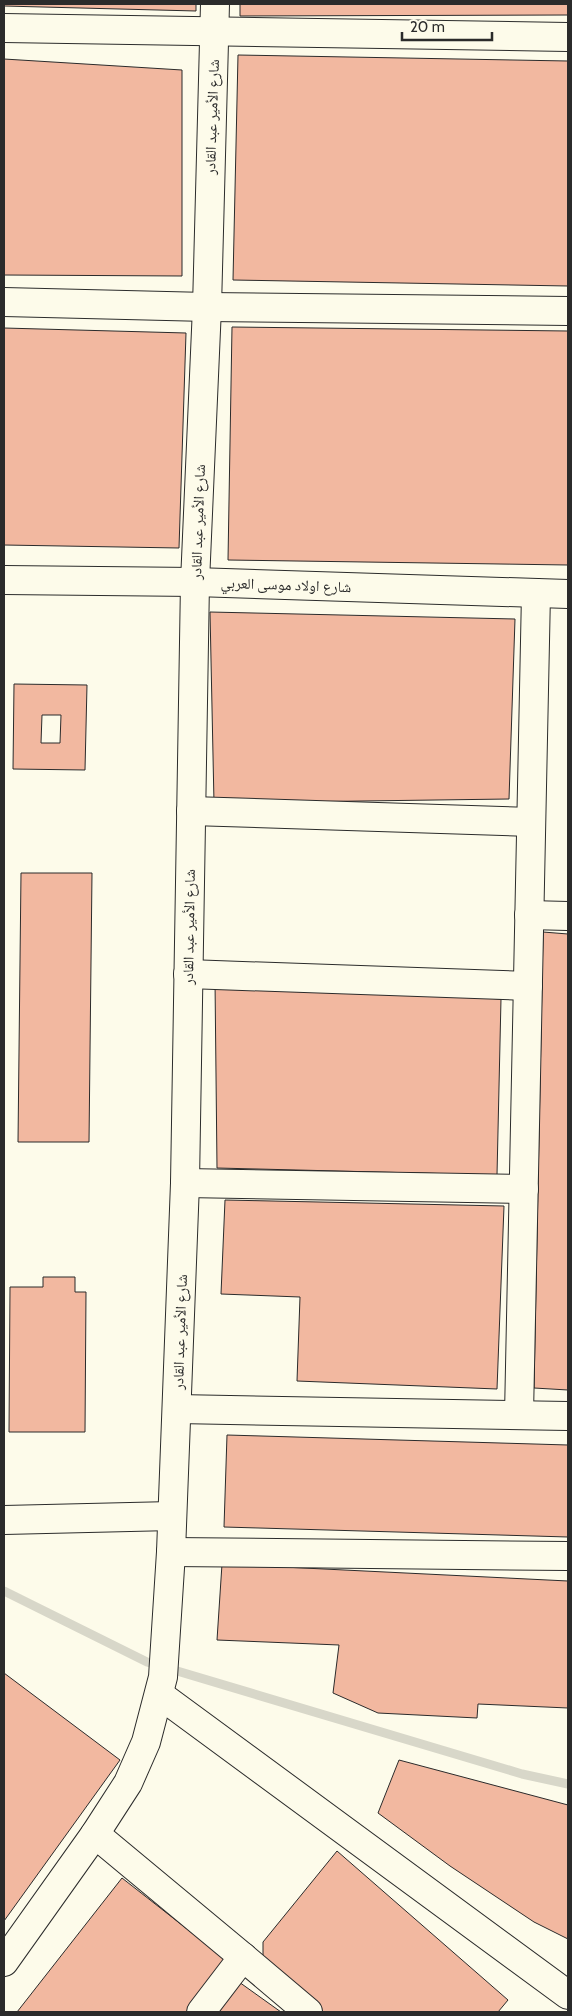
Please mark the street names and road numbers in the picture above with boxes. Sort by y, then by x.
street label: شارع الأمير عبد القادر [201,59,224,176]
street label: شارع الأمير عبد القادر [187,464,210,581]
street label: شارع اولاد موسى العربي [220,574,352,599]
street label: شارع الأمير عبد القادر [179,869,200,986]
street label: شارع الأمير عبد القادر [169,1274,192,1391]

